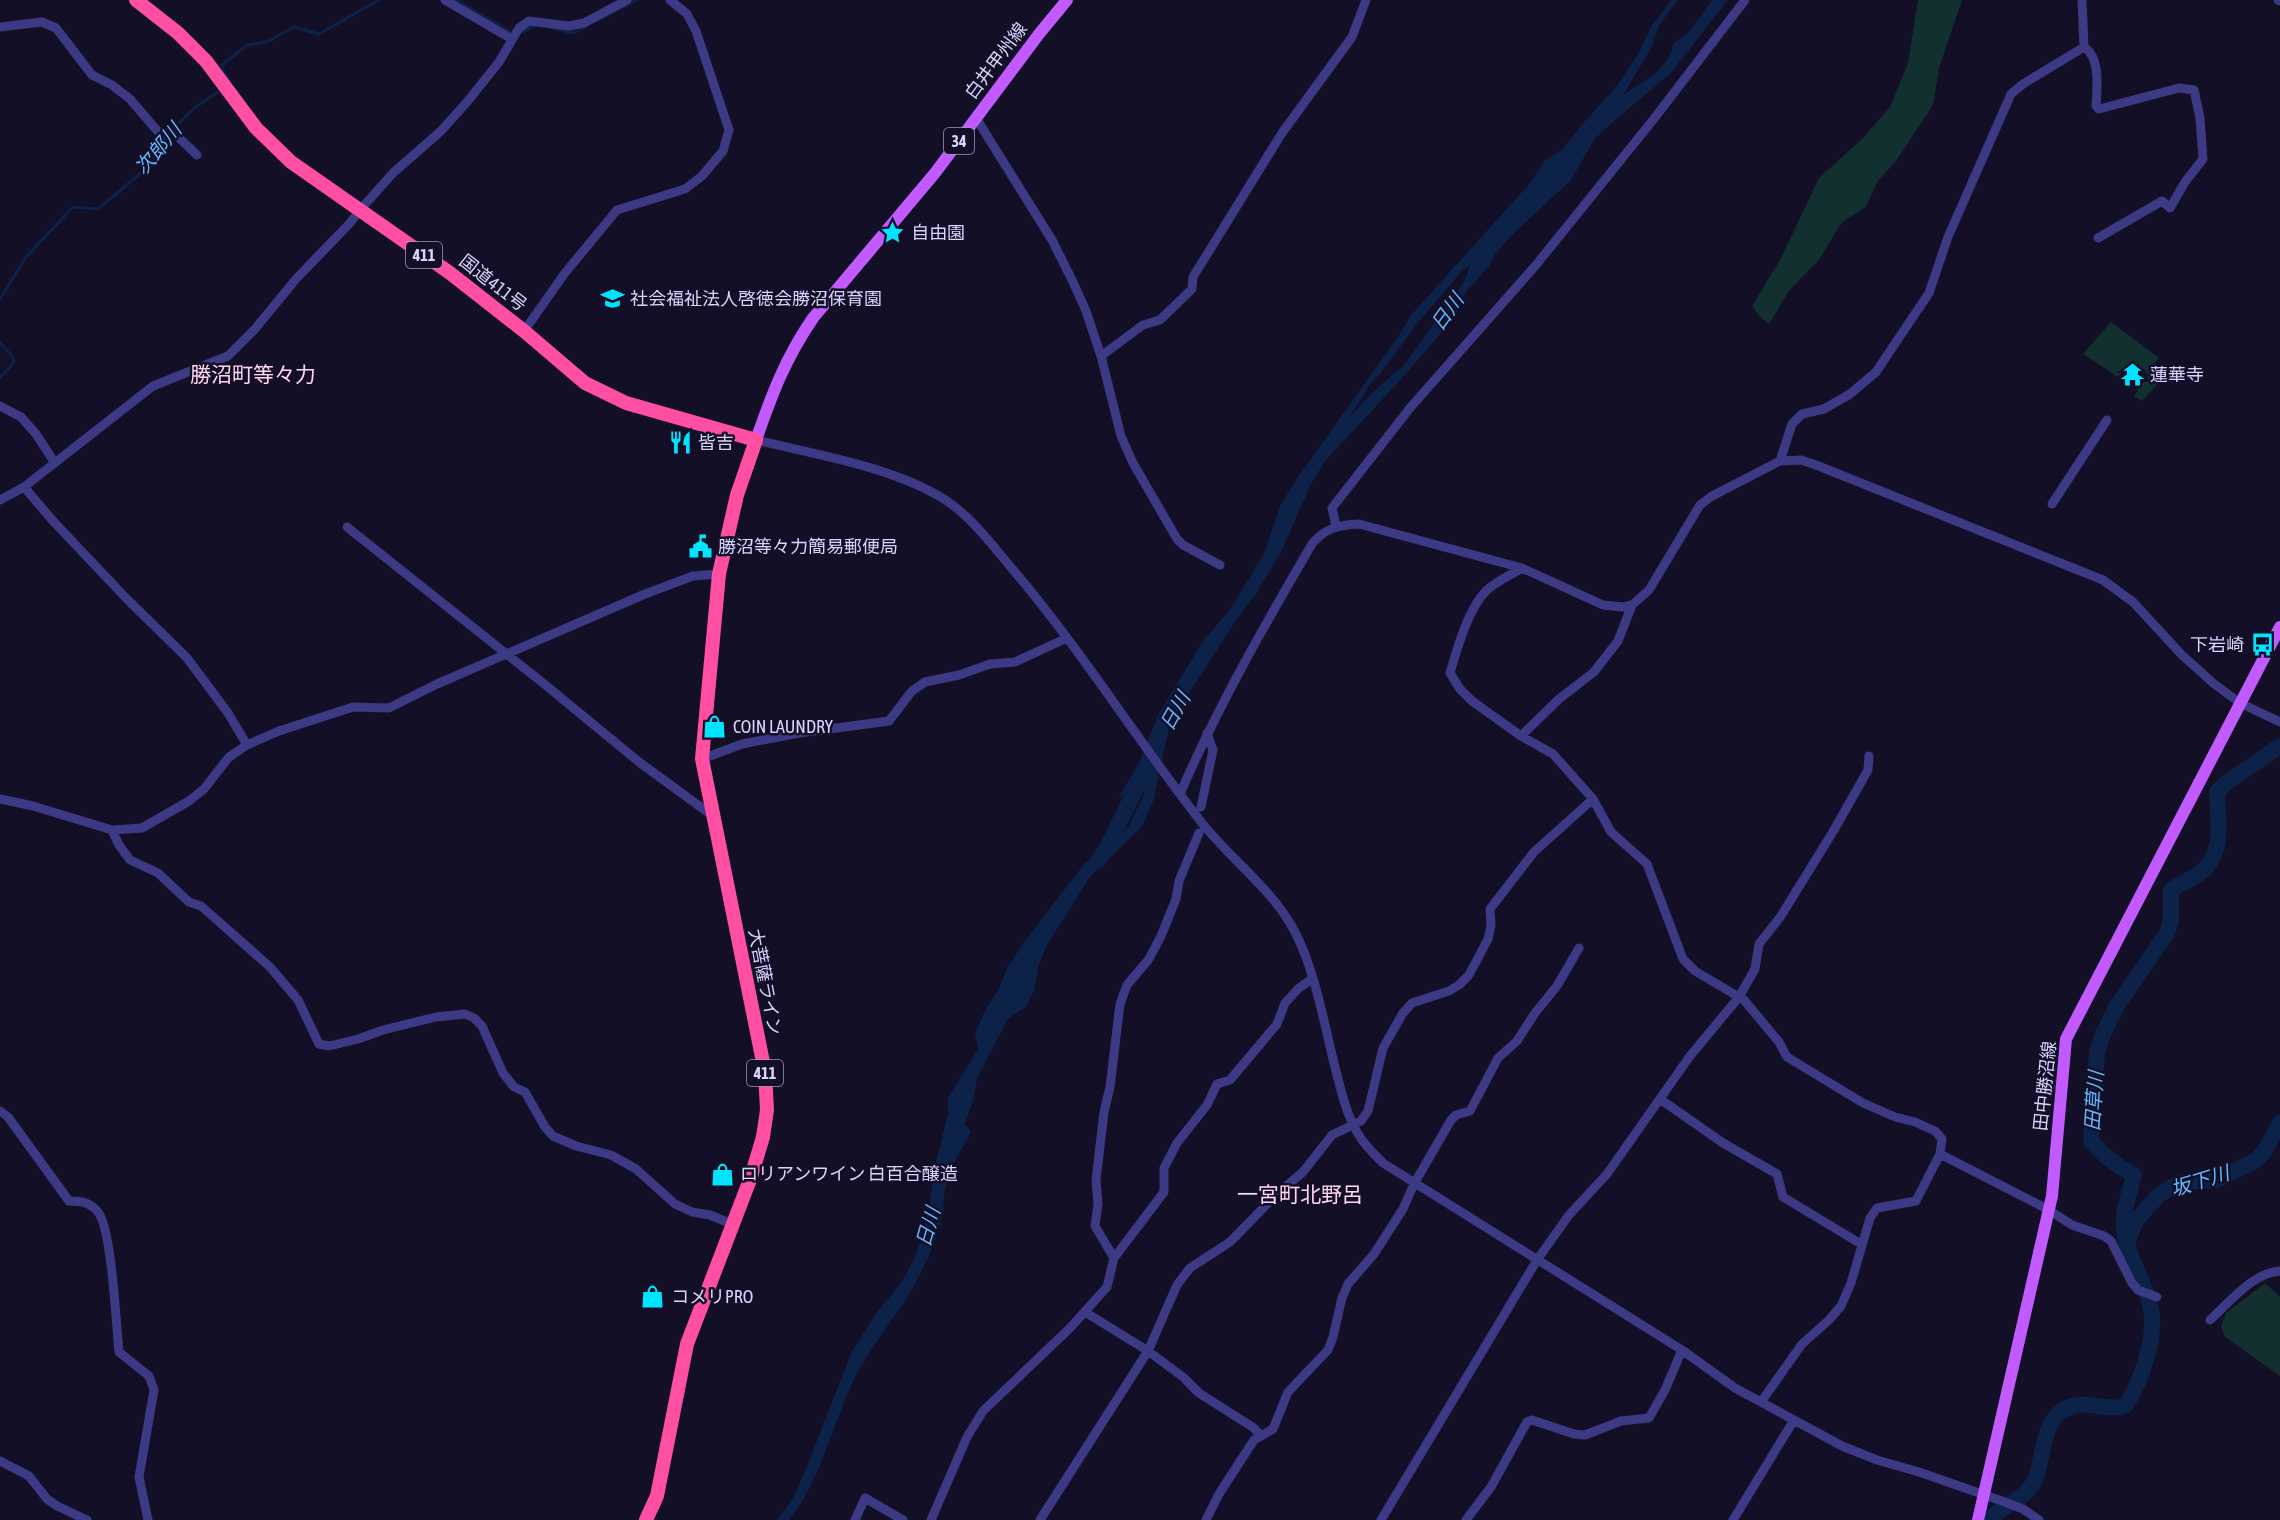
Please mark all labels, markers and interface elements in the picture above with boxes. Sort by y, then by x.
street label: 白井甲州線 [960,18,1031,103]
water label: 次郎川 [130,117,187,179]
road number: 34 [944,128,974,154]
place icon: 自由園 [880,220,906,246]
place label: 自由園 [911,222,965,243]
road number: 411 [406,242,442,268]
street label: 国道411号 [456,250,531,315]
school or university icon: 社会福祉法人啓徳会勝沼保育園 [599,286,625,312]
water label: 日川 [1426,287,1469,335]
place label: 社会福祉法人啓徳会勝沼保育園 [630,288,882,309]
district label: 勝沼町等々力 [190,362,316,386]
temple icon: 蓮華寺 [2119,362,2145,388]
place label: 蓮華寺 [2150,364,2204,385]
restaurant icon: 皆吉 [667,430,693,456]
place label: 皆吉 [698,432,734,453]
public building icon: 勝沼等々力簡易郵便局 [687,534,713,560]
place label: 勝沼等々力簡易郵便局 [718,536,898,557]
bus stop icon: 下岩崎 [2249,632,2275,658]
place label: 下岩崎 [2190,634,2244,655]
water label: 日川 [1155,686,1195,734]
shop icon: COIN LAUNDRY [702,714,728,740]
place label: COIN LAUNDRY [733,716,833,737]
street label: 大菩薩ライン [745,927,786,1037]
street label: 田中勝沼線 [2029,1040,2060,1132]
road number: 411 [747,1060,783,1086]
water label: 田草川 [2080,1068,2107,1132]
water label: 坂下川 [2168,1160,2234,1200]
shop icon: ロリアンワイン 白百合醸造 [709,1161,735,1187]
place label: ロリアンワイン 白百合醸造 [740,1163,958,1184]
district label: 一宮町北野呂 [1237,1182,1363,1206]
water label: 日川 [911,1203,945,1249]
shop icon: コメリPRO [640,1284,666,1310]
place label: コメリPRO [671,1286,753,1307]

